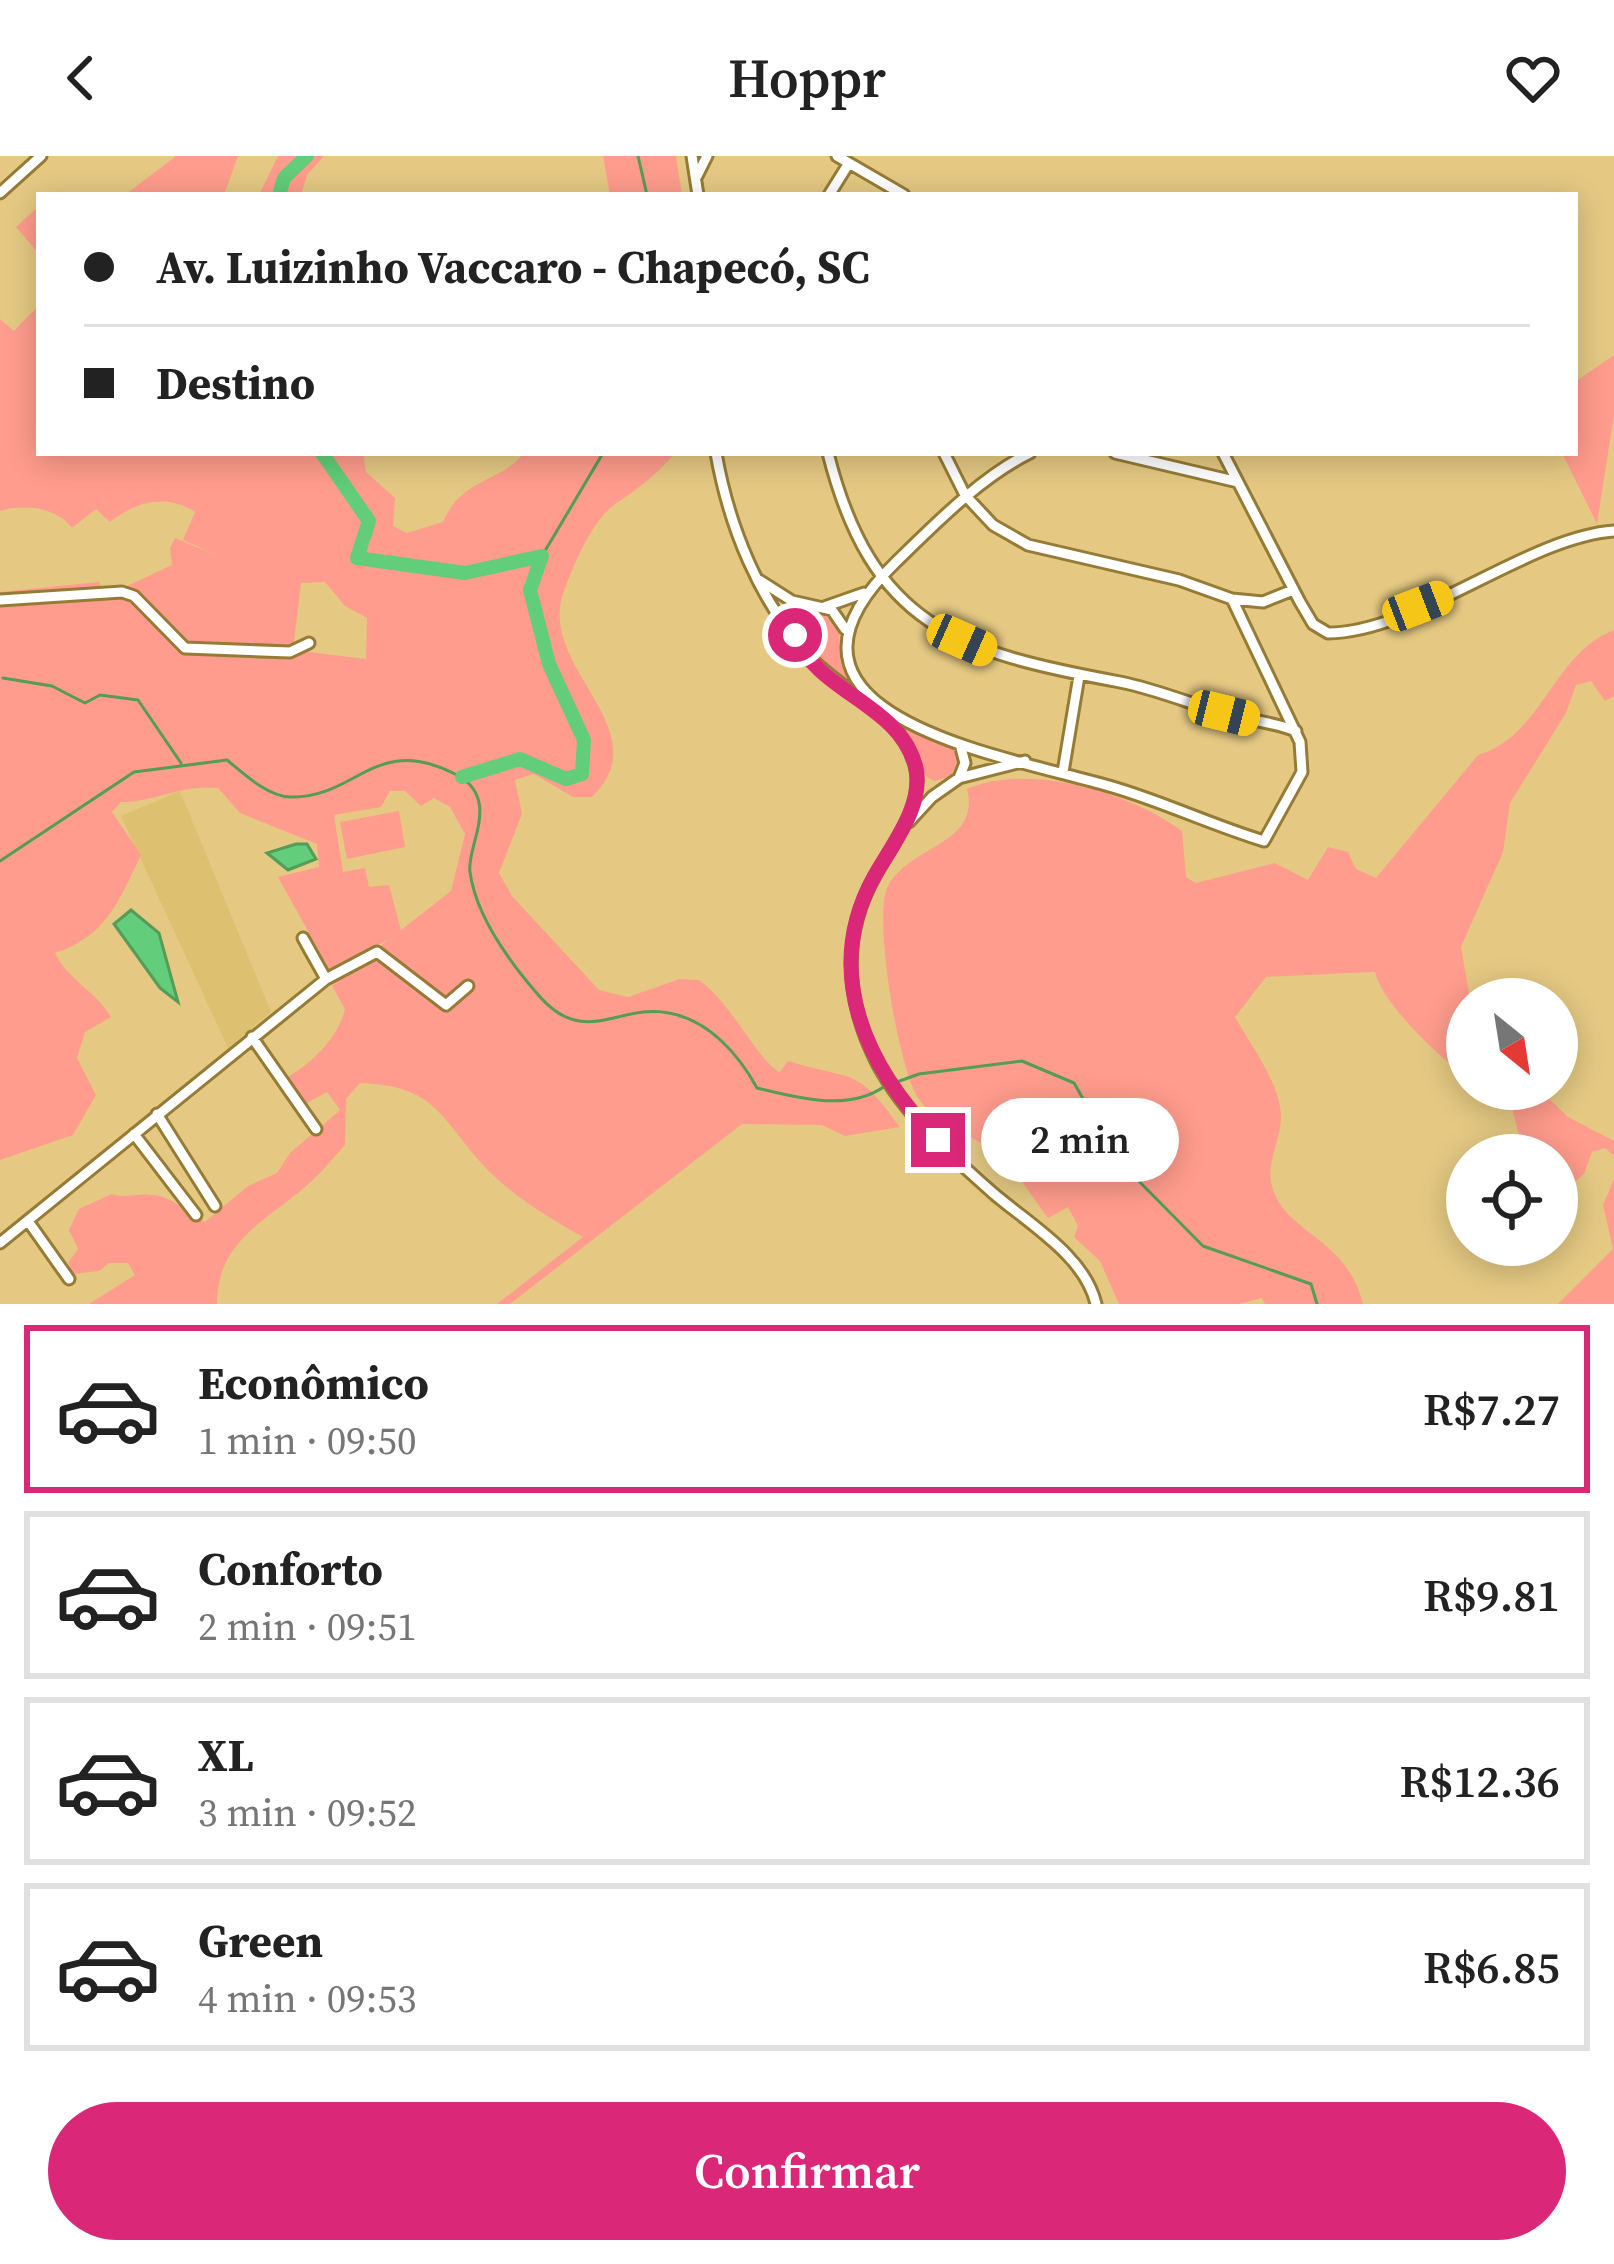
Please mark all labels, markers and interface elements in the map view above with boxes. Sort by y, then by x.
text: Hoppr [728,41,886,115]
icon: back [48,45,114,111]
icon: heart [1500,45,1566,111]
text: Av. Luizinho Vaccaro - Chapecó, SC [156,236,869,298]
text: Destino [156,352,315,414]
car [1378,576,1458,636]
route start [768,608,822,662]
car [922,609,1002,671]
car [1185,687,1263,739]
north arrow [1446,978,1578,1110]
map controls [1446,978,1578,1266]
callout: 2 min [980,1098,1178,1182]
route end [911,1113,965,1167]
text: 2 min [1030,1113,1130,1166]
button: locate [1446,1134,1578,1266]
text: Econômico [198,1352,429,1414]
icon: car [54,1355,162,1463]
text: R$7.27 [1423,1378,1560,1440]
text: 1 min · 09:50 [198,1414,417,1467]
text: Conforto [198,1538,383,1600]
icon: car [54,1541,162,1649]
text: R$9.81 [1423,1564,1560,1626]
text: 2 min · 09:51 [198,1600,417,1653]
text: XL [198,1724,254,1786]
icon: car [54,1727,162,1835]
text: R$12.36 [1400,1750,1560,1812]
text: 3 min · 09:52 [198,1786,417,1839]
text: Green [198,1910,323,1972]
icon: car [54,1913,162,2021]
text: R$6.85 [1423,1936,1560,1998]
text: 4 min · 09:53 [198,1972,417,2025]
button: Confirmar [48,2102,1566,2240]

